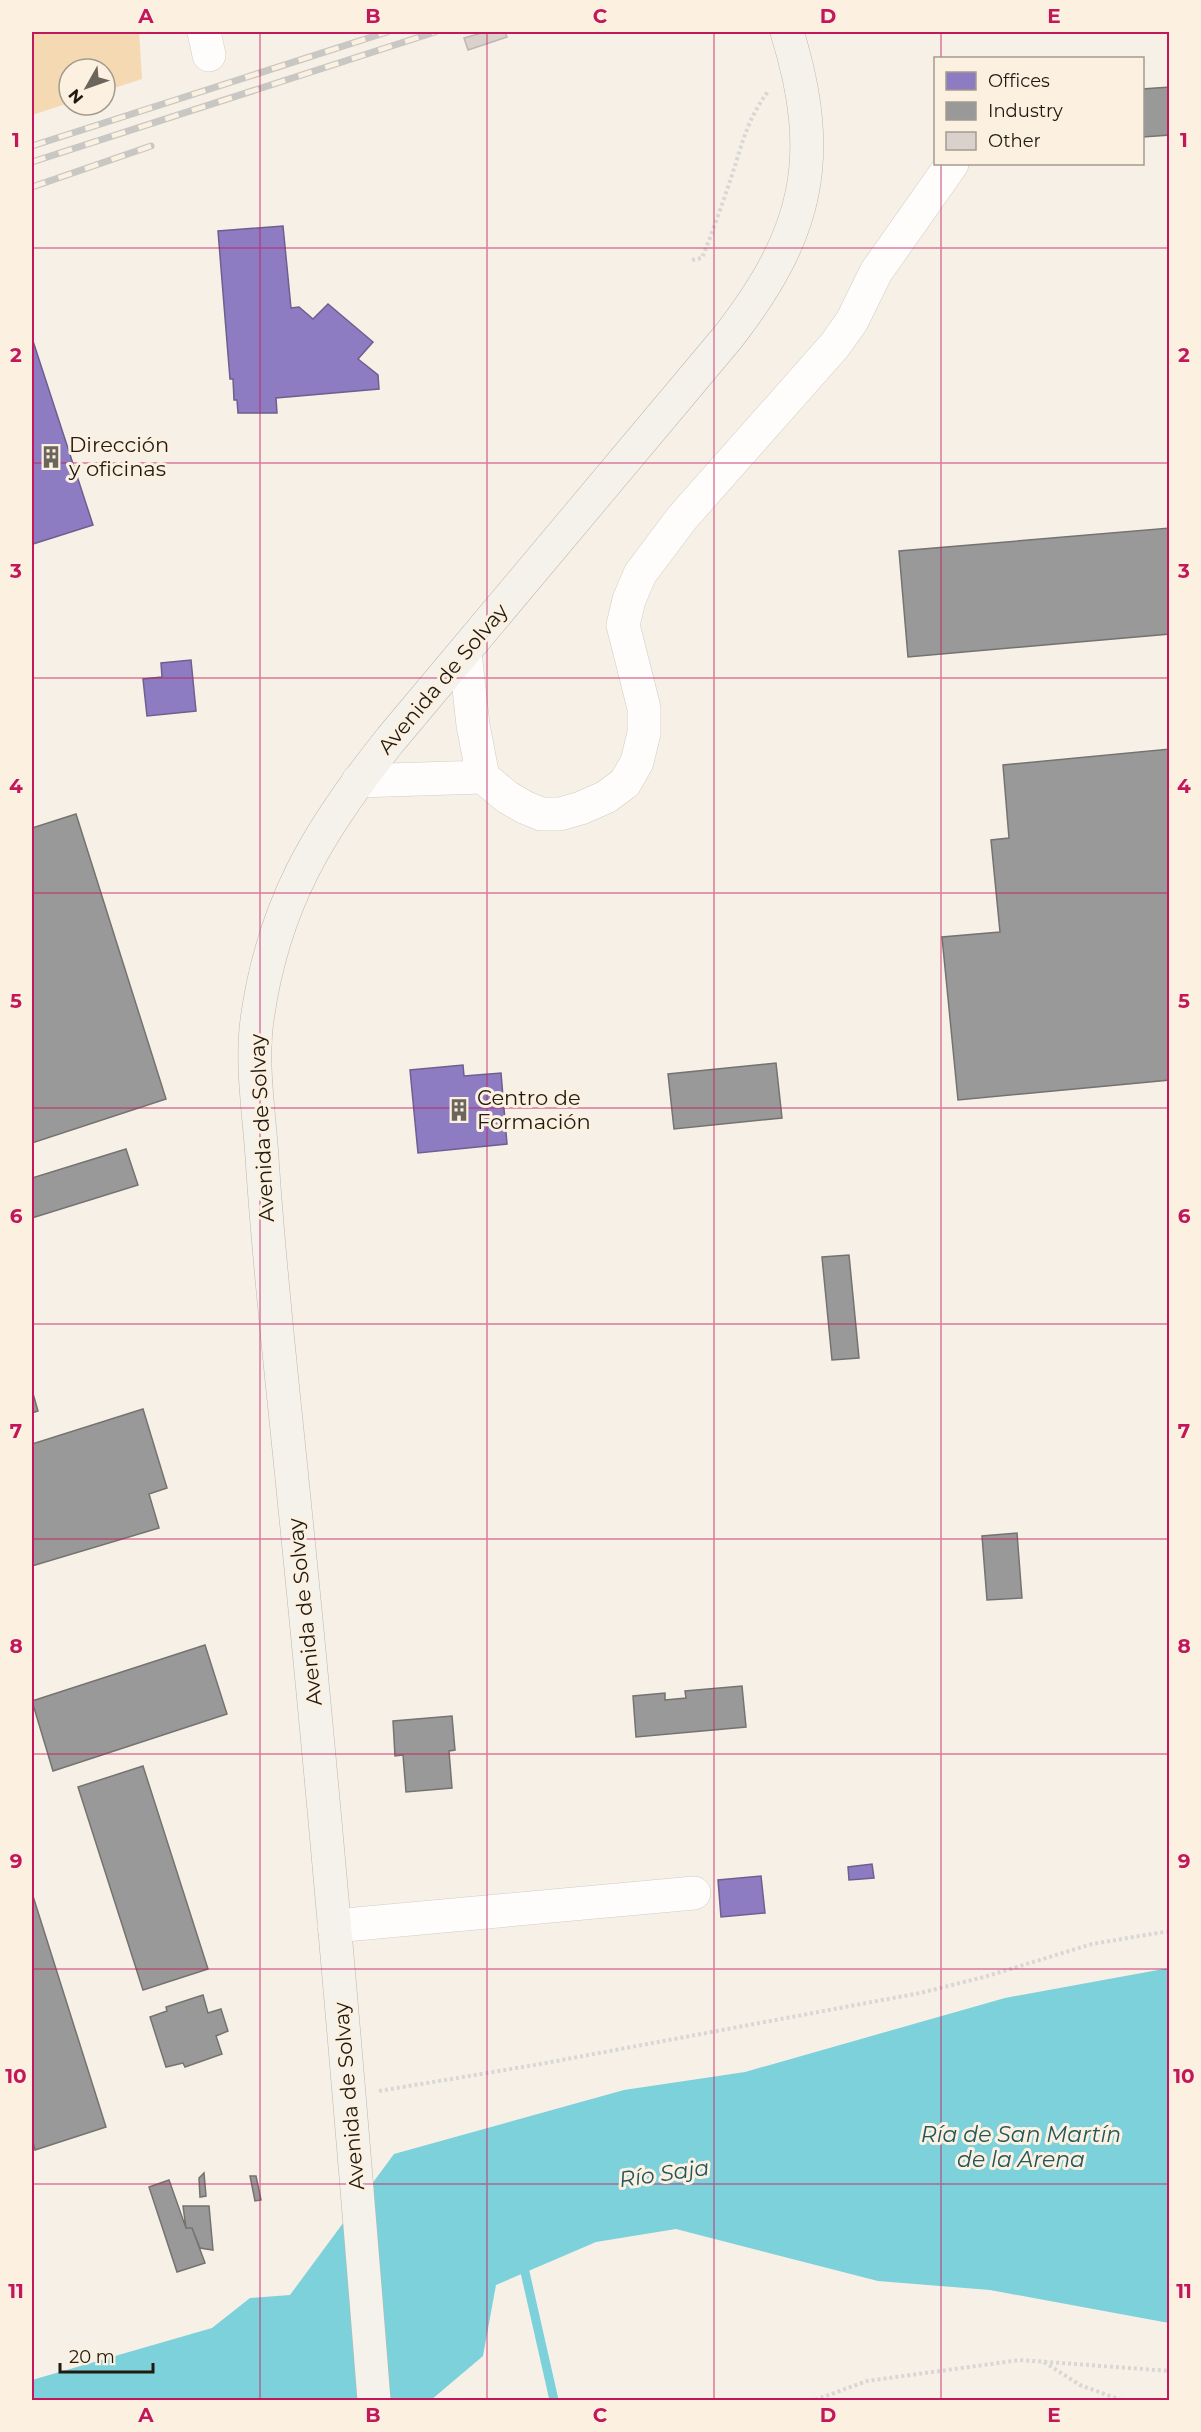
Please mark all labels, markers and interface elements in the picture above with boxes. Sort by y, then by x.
text: A [137,4,154,28]
text: B [365,4,381,28]
text: C [593,4,608,28]
text: D [820,4,836,28]
text: E [1047,4,1061,28]
north arrow [57,57,117,117]
legend [934,57,1144,165]
text: Offices [988,70,1050,92]
text: N [64,85,87,107]
text: Industry [988,100,1063,122]
text: 1 [12,128,20,152]
text: 1 [1180,128,1188,152]
text: Other [988,130,1041,152]
text: 2 [10,343,22,367]
text: 2 [1178,343,1190,367]
place label: Dirección y oficinas [68,432,169,481]
building icon: Dirección y oficinas [38,444,64,470]
text: 3 [9,559,22,583]
text: 3 [1177,559,1190,583]
street label: Avenida de Solvay [372,598,513,759]
text: 4 [9,774,23,798]
text: 4 [1177,774,1191,798]
text: 5 [10,989,22,1013]
text: 5 [1178,989,1190,1013]
street label: Avenida de Solvay [244,1033,279,1223]
place label: Centro de Formación [477,1085,591,1134]
building icon: Centro de Formación [446,1097,472,1123]
text: 6 [10,1204,23,1228]
text: 6 [1178,1204,1191,1228]
text: 7 [10,1419,22,1443]
text: 7 [1178,1419,1190,1443]
street label: Avenida de Solvay [282,1516,327,1707]
text: 8 [9,1634,23,1658]
text: 8 [1177,1634,1191,1658]
text: 9 [10,1849,22,1873]
text: 9 [1178,1849,1190,1873]
street label: Avenida de Solvay [328,2000,369,2191]
text: 10 [5,2064,27,2088]
text: 10 [1173,2064,1195,2088]
water label: Ría de San Martín de la Arena [921,2121,1121,2173]
water label: Río Saja [617,2154,711,2193]
text: 11 [8,2279,24,2303]
text: 11 [1176,2279,1192,2303]
scale bar [60,2336,153,2374]
text: 20 m [69,2346,115,2368]
text: A [137,2403,154,2427]
text: B [365,2403,381,2427]
text: C [593,2403,608,2427]
text: D [820,2403,836,2427]
text: E [1047,2403,1061,2427]

